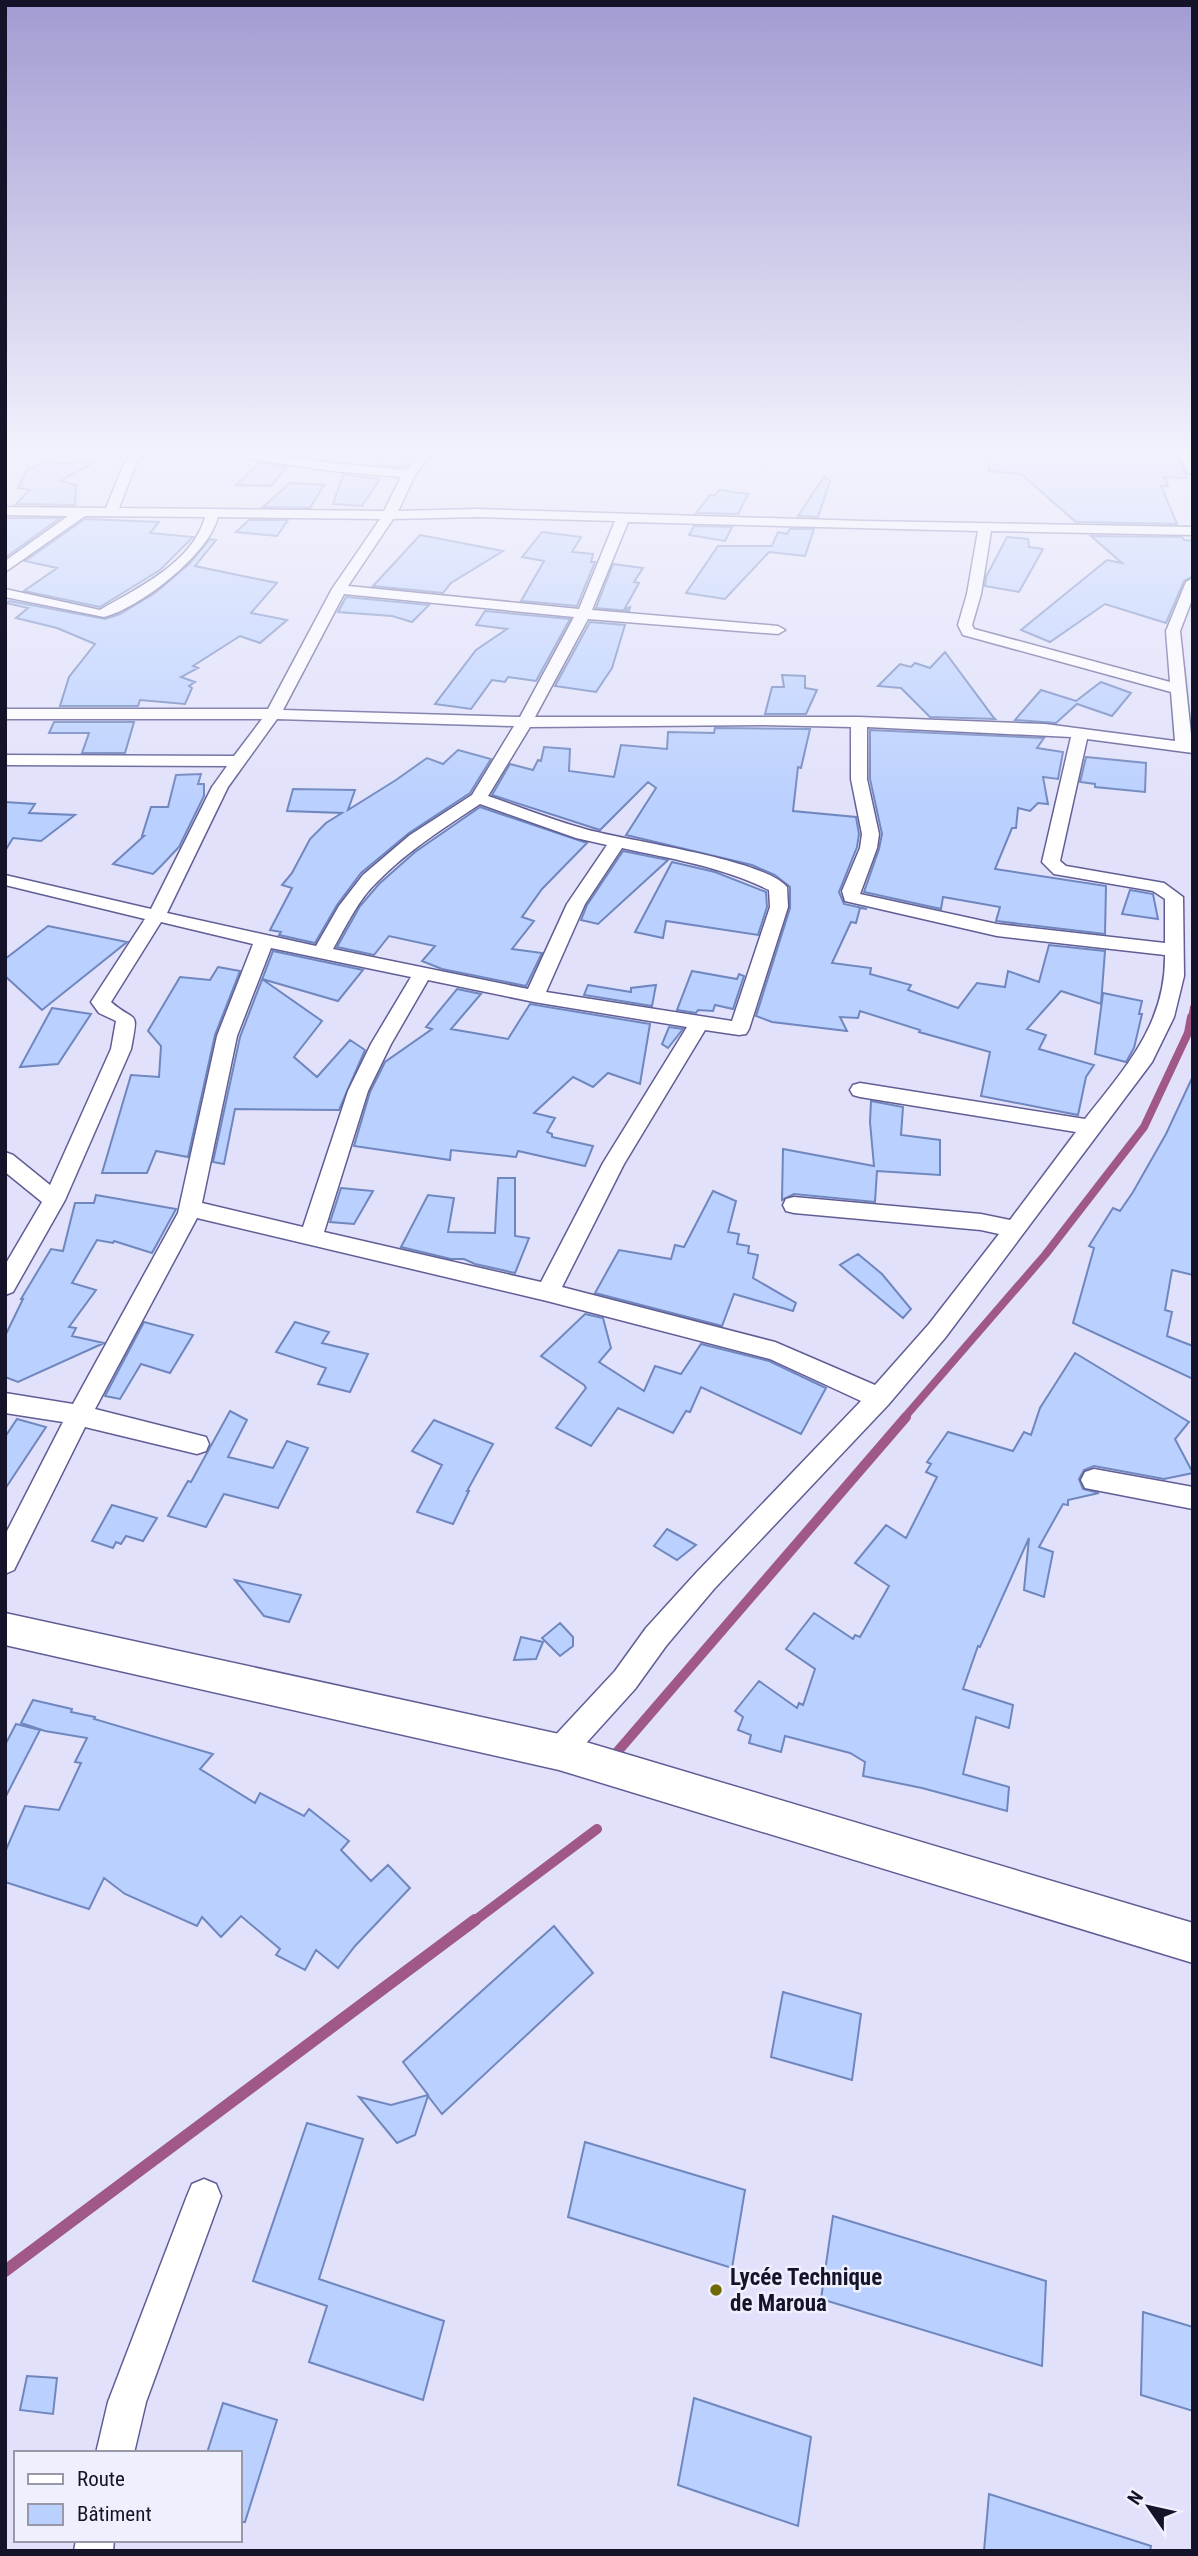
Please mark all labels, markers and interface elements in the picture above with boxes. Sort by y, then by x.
place label: Lycée Technique de Maroua [730,2264,882,2317]
marker: Lycée Technique de Maroua [708,2282,724,2298]
legend [14,2451,242,2542]
text: Route [77,2467,125,2491]
north arrow [1114,2472,1184,2542]
text: N [1123,2487,1148,2509]
text: Bâtiment [77,2502,152,2526]

